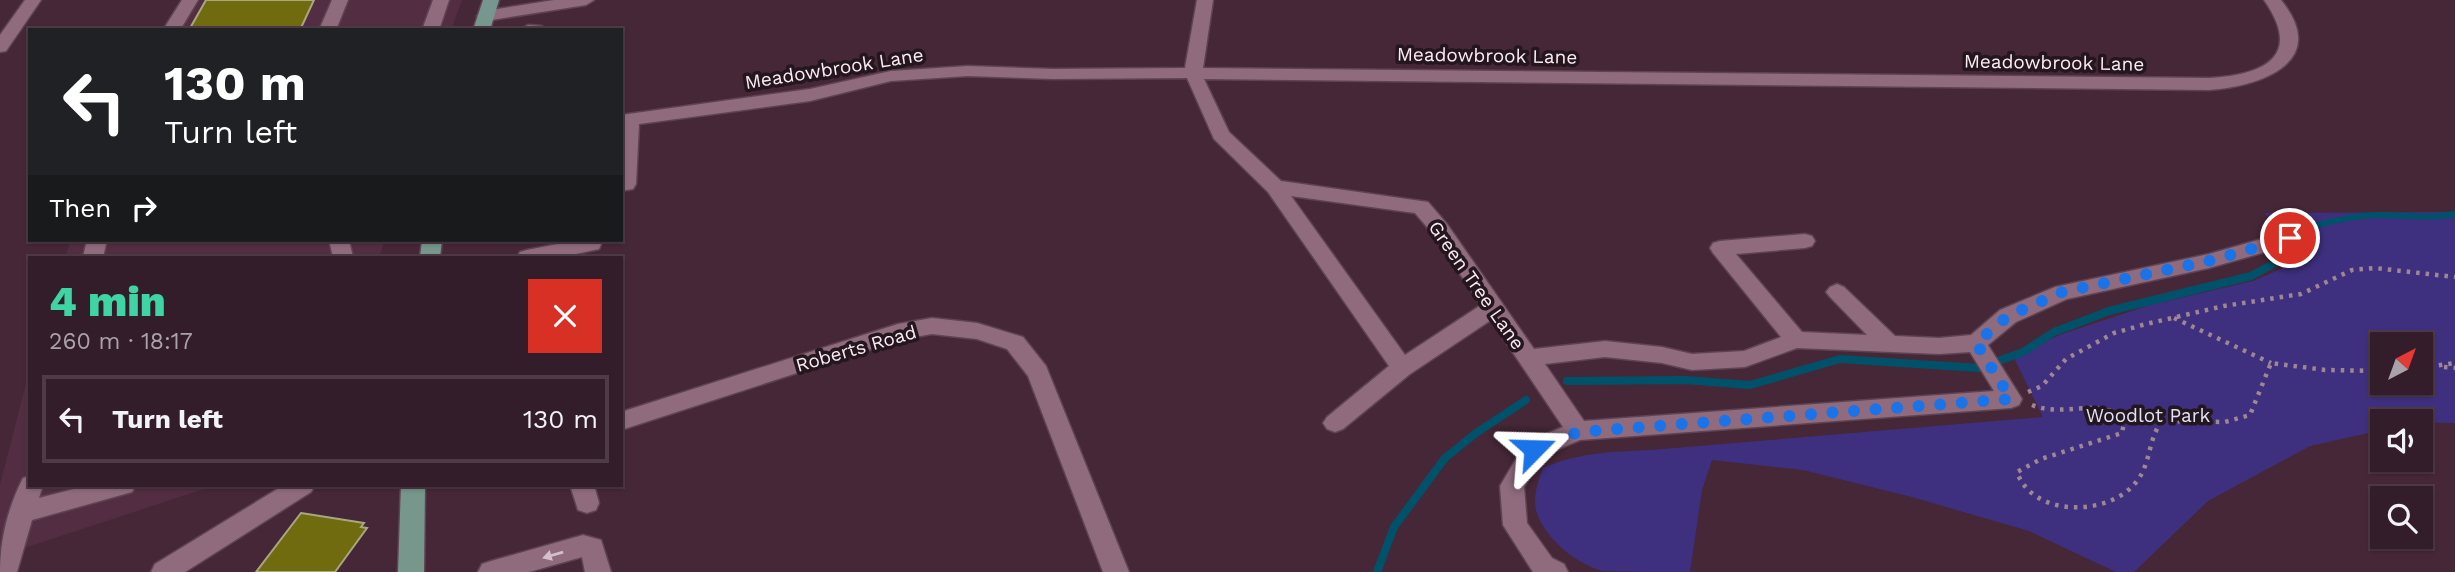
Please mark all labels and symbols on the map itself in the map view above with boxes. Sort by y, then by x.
street label: Meadowbrook Lane [1397,42,1577,69]
street label: Meadowbrook Lane [743,43,925,94]
street label: Meadowbrook Lane [1964,49,2144,76]
pin [2260,208,2320,268]
street label: Green Tree Lane [1424,217,1530,354]
street label: Roberts Road [793,320,919,377]
north arrow [2370,332,2432,396]
park label: Woodlot Park [2086,404,2211,427]
position arrow [1497,412,1571,486]
one-way arrow [542,550,563,560]

